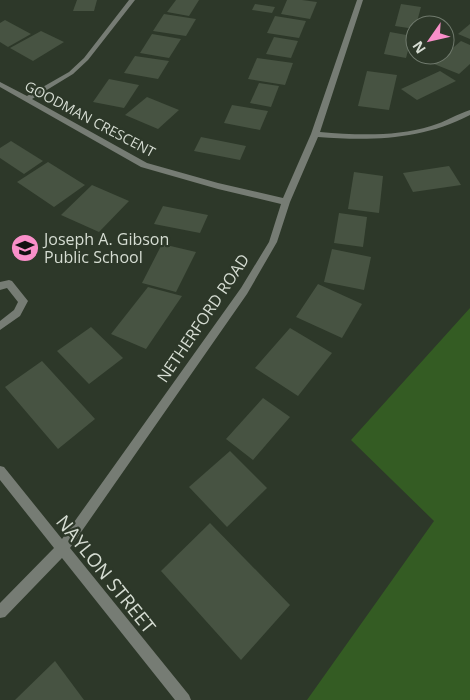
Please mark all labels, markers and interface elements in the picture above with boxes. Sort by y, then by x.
north arrow [405,15,455,65]
text: N [408,38,430,58]
street label: GOODMAN CRESCENT [22,76,159,161]
place label: Joseph A. Gibson Public School [42,228,169,268]
school or university icon: Joseph A. Gibson Public School [10,233,40,263]
street label: NETHERFORD ROAD [152,249,254,387]
street label: NAYLON STREET [50,509,162,639]

